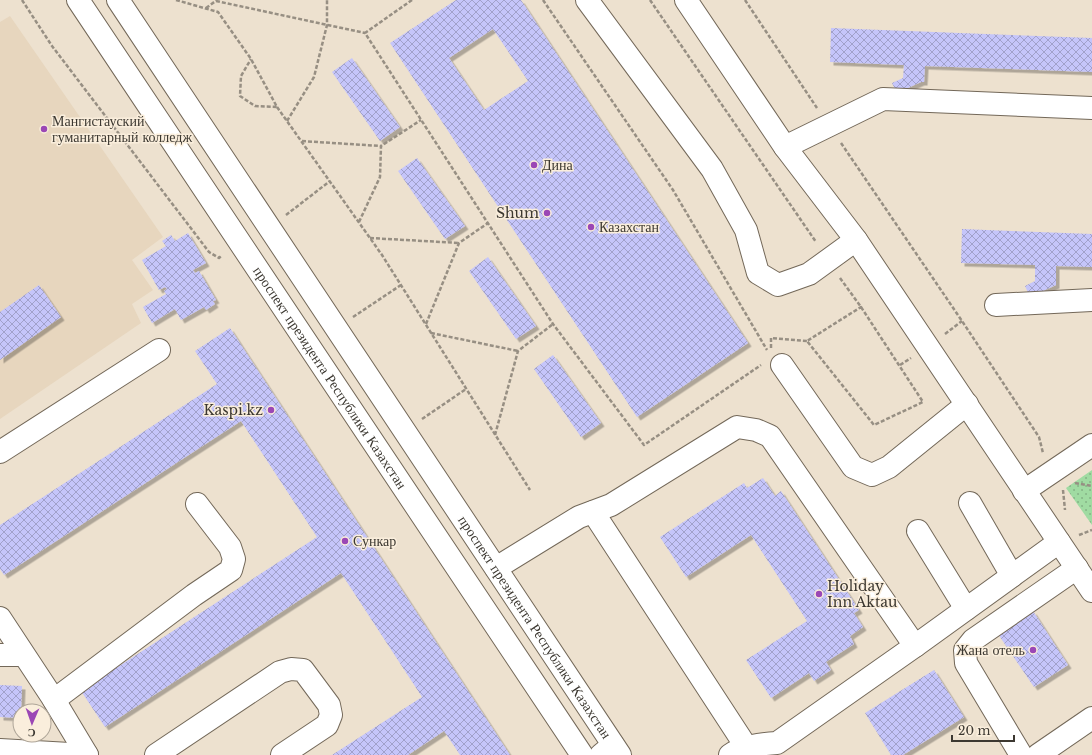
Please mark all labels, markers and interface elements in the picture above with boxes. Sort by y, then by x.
place label: Мангистауский гуманитарный колледж [52,112,192,146]
marker: Мангистауский гуманитарный колледж [39,124,49,134]
place label: Дина [542,156,574,174]
marker: Дина [529,160,539,170]
place label: Shum [496,204,539,222]
marker: Shum [542,208,552,218]
place label: Казахстан [599,218,659,236]
marker: Казахстан [586,222,596,232]
street label: проспект президента Республики Казахстан [249,263,411,493]
place label: Kaspi.kz [204,401,263,419]
marker: Kaspi.kz [266,405,276,415]
street label: проспект президента Республики Казахстан [454,512,616,742]
place label: Сункар [353,532,396,550]
marker: Сункар [340,536,350,546]
place label: Holiday Inn Aktau [827,577,898,611]
marker: Holiday Inn Aktau [814,589,824,599]
place label: Жана отель [956,641,1025,659]
marker: Жана отель [1028,645,1038,655]
north arrow [12,703,52,743]
scale bar [952,717,1014,743]
text: 20 m [958,723,990,738]
text: С [27,726,36,740]

